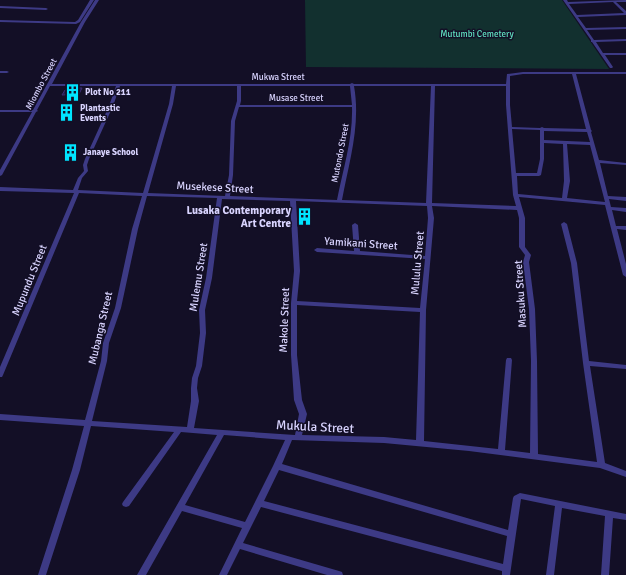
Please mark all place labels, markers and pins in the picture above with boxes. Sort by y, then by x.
building icon: Plot No 211 [62,82,82,102]
place label: Plot No 211 [85,87,131,98]
building icon: Plantastic Events [57,103,77,123]
place label: Plantastic Events [80,103,121,124]
building icon: Janaye School [60,142,80,162]
place label: Janaye School [83,147,138,158]
place label: Lusaka Contemporary Art Centre [186,204,292,230]
building icon: Lusaka Contemporary Art Centre [294,206,314,226]

